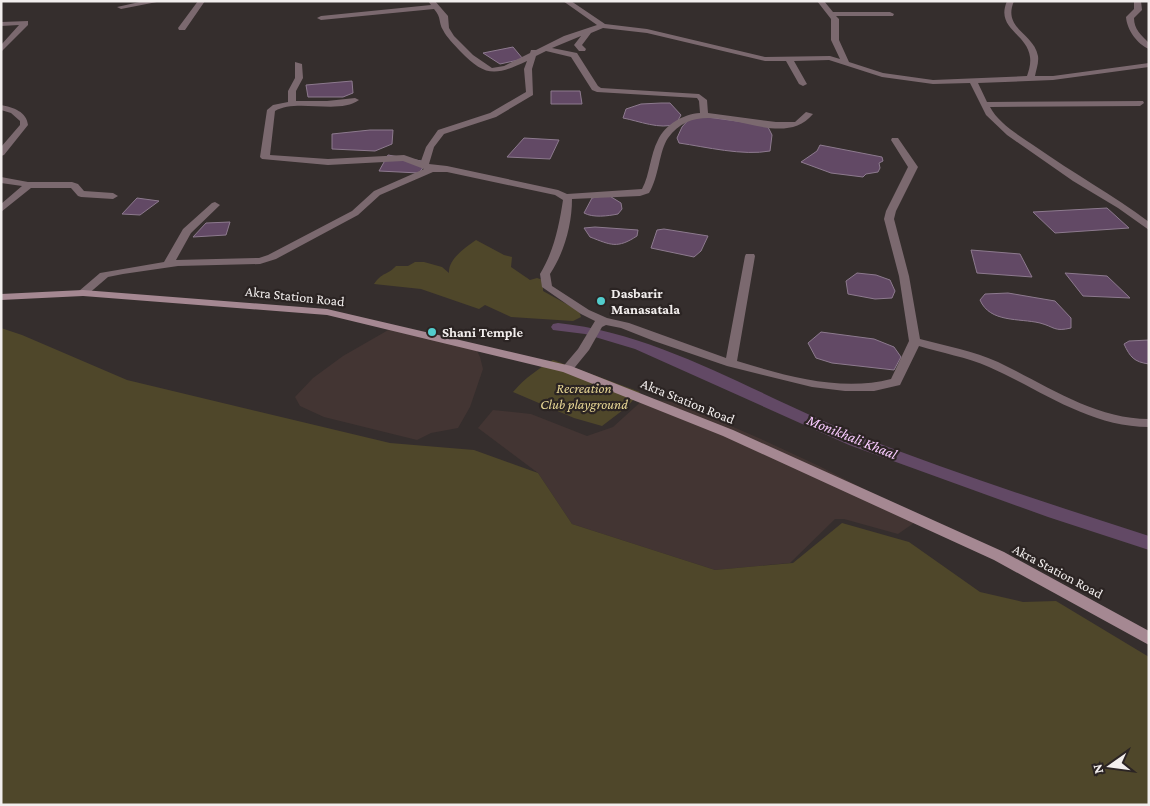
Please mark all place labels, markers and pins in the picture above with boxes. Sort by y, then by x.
place label: Dasbarir Manasatala [611,285,680,317]
marker: Dasbarir Manasatala [595,295,607,307]
place label: Shani Temple [442,324,524,340]
marker: Shani Temple [426,326,438,338]

